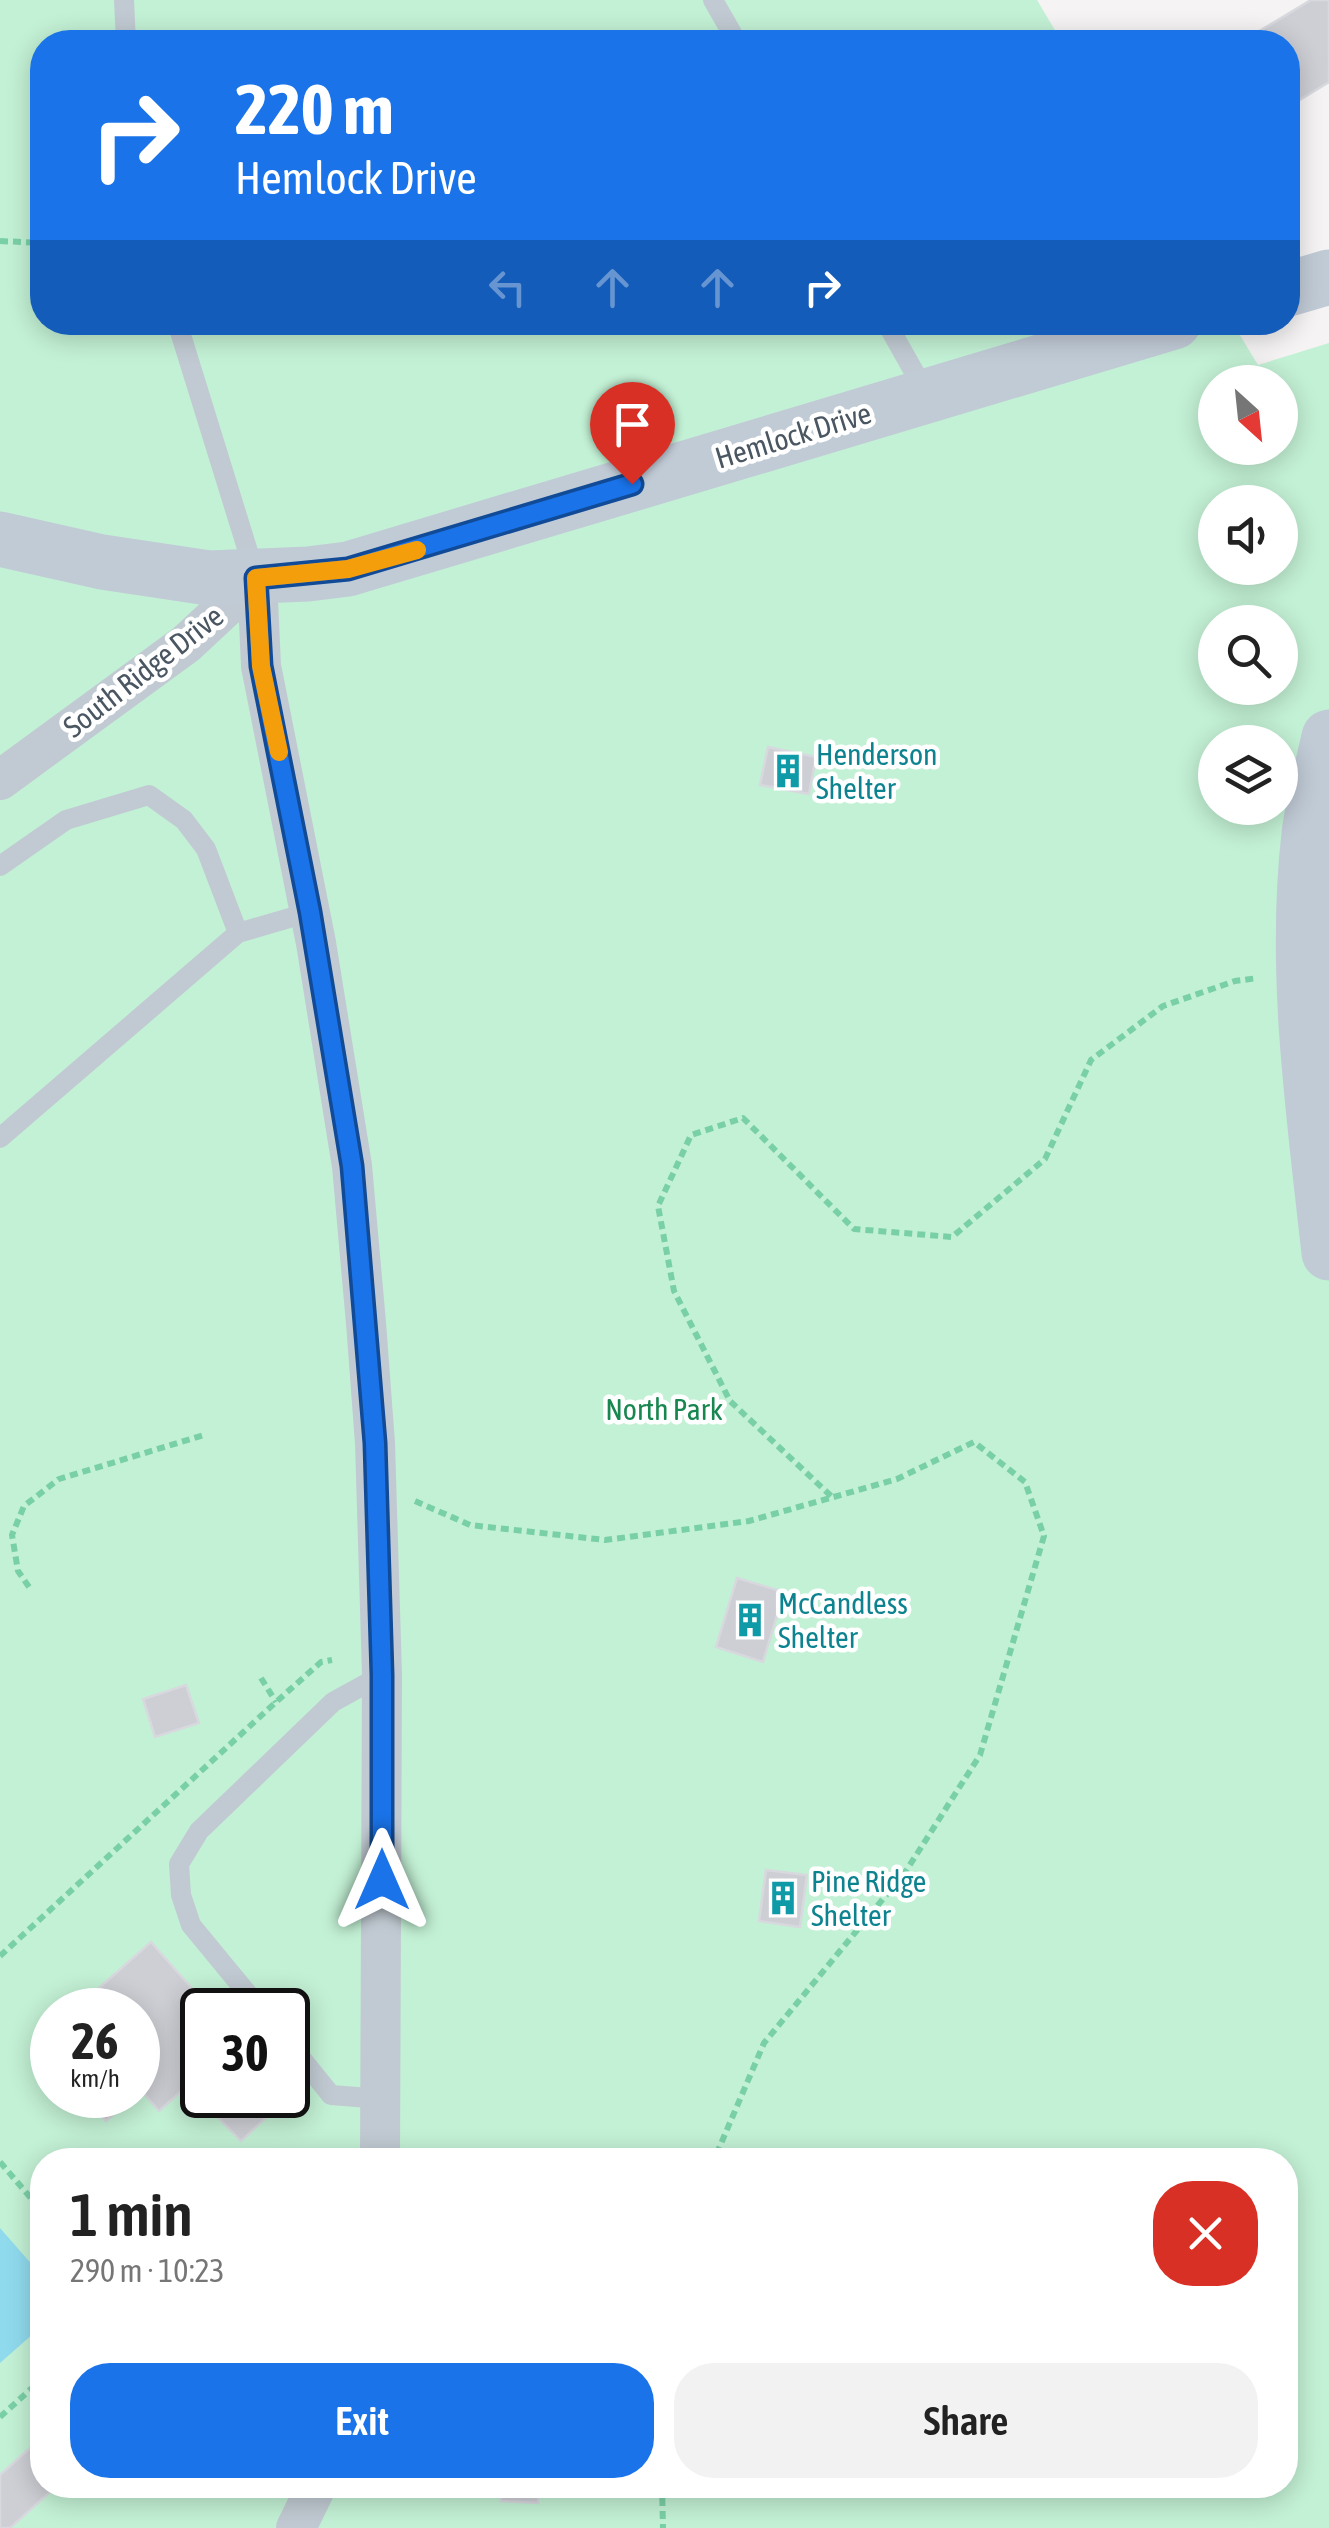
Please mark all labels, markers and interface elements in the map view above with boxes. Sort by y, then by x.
text: 220 m [235,69,394,149]
icon: right [70,70,200,200]
text: Hemlock Drive [235,152,477,204]
icon: left [480,260,535,315]
icon: ahead [585,260,640,315]
icon: ahead [690,260,745,315]
icon: right [795,260,850,315]
north arrow [1198,365,1298,465]
map controls [1198,365,1298,825]
pin [590,382,675,485]
street label: Hemlock Drive [711,395,875,475]
icon: arrive [605,397,660,452]
button: sound [1198,485,1298,585]
street label: South Ridge Drive [57,598,229,744]
button: search [1198,605,1298,705]
button: layers [1198,725,1298,825]
place label: Henderson Shelter [816,737,938,805]
building icon: Henderson Shelter [769,752,807,790]
park label: North Park [605,1392,723,1426]
place label: McCandless Shelter [778,1586,908,1654]
building icon: McCandless Shelter [731,1601,769,1639]
position arrow [330,1828,434,1932]
place label: Pine Ridge Shelter [811,1864,926,1932]
building icon: Pine Ridge Shelter [764,1879,802,1917]
speed limit sign: 30 [180,1988,310,2118]
text: 26 [71,2012,118,2070]
text: km/h [70,2064,120,2092]
text: 1 min [70,2180,193,2249]
button: close [1153,2181,1258,2286]
text: 290 m · 10:23 [70,2252,225,2289]
button: Exit [70,2363,654,2478]
button: Share [674,2363,1258,2478]

